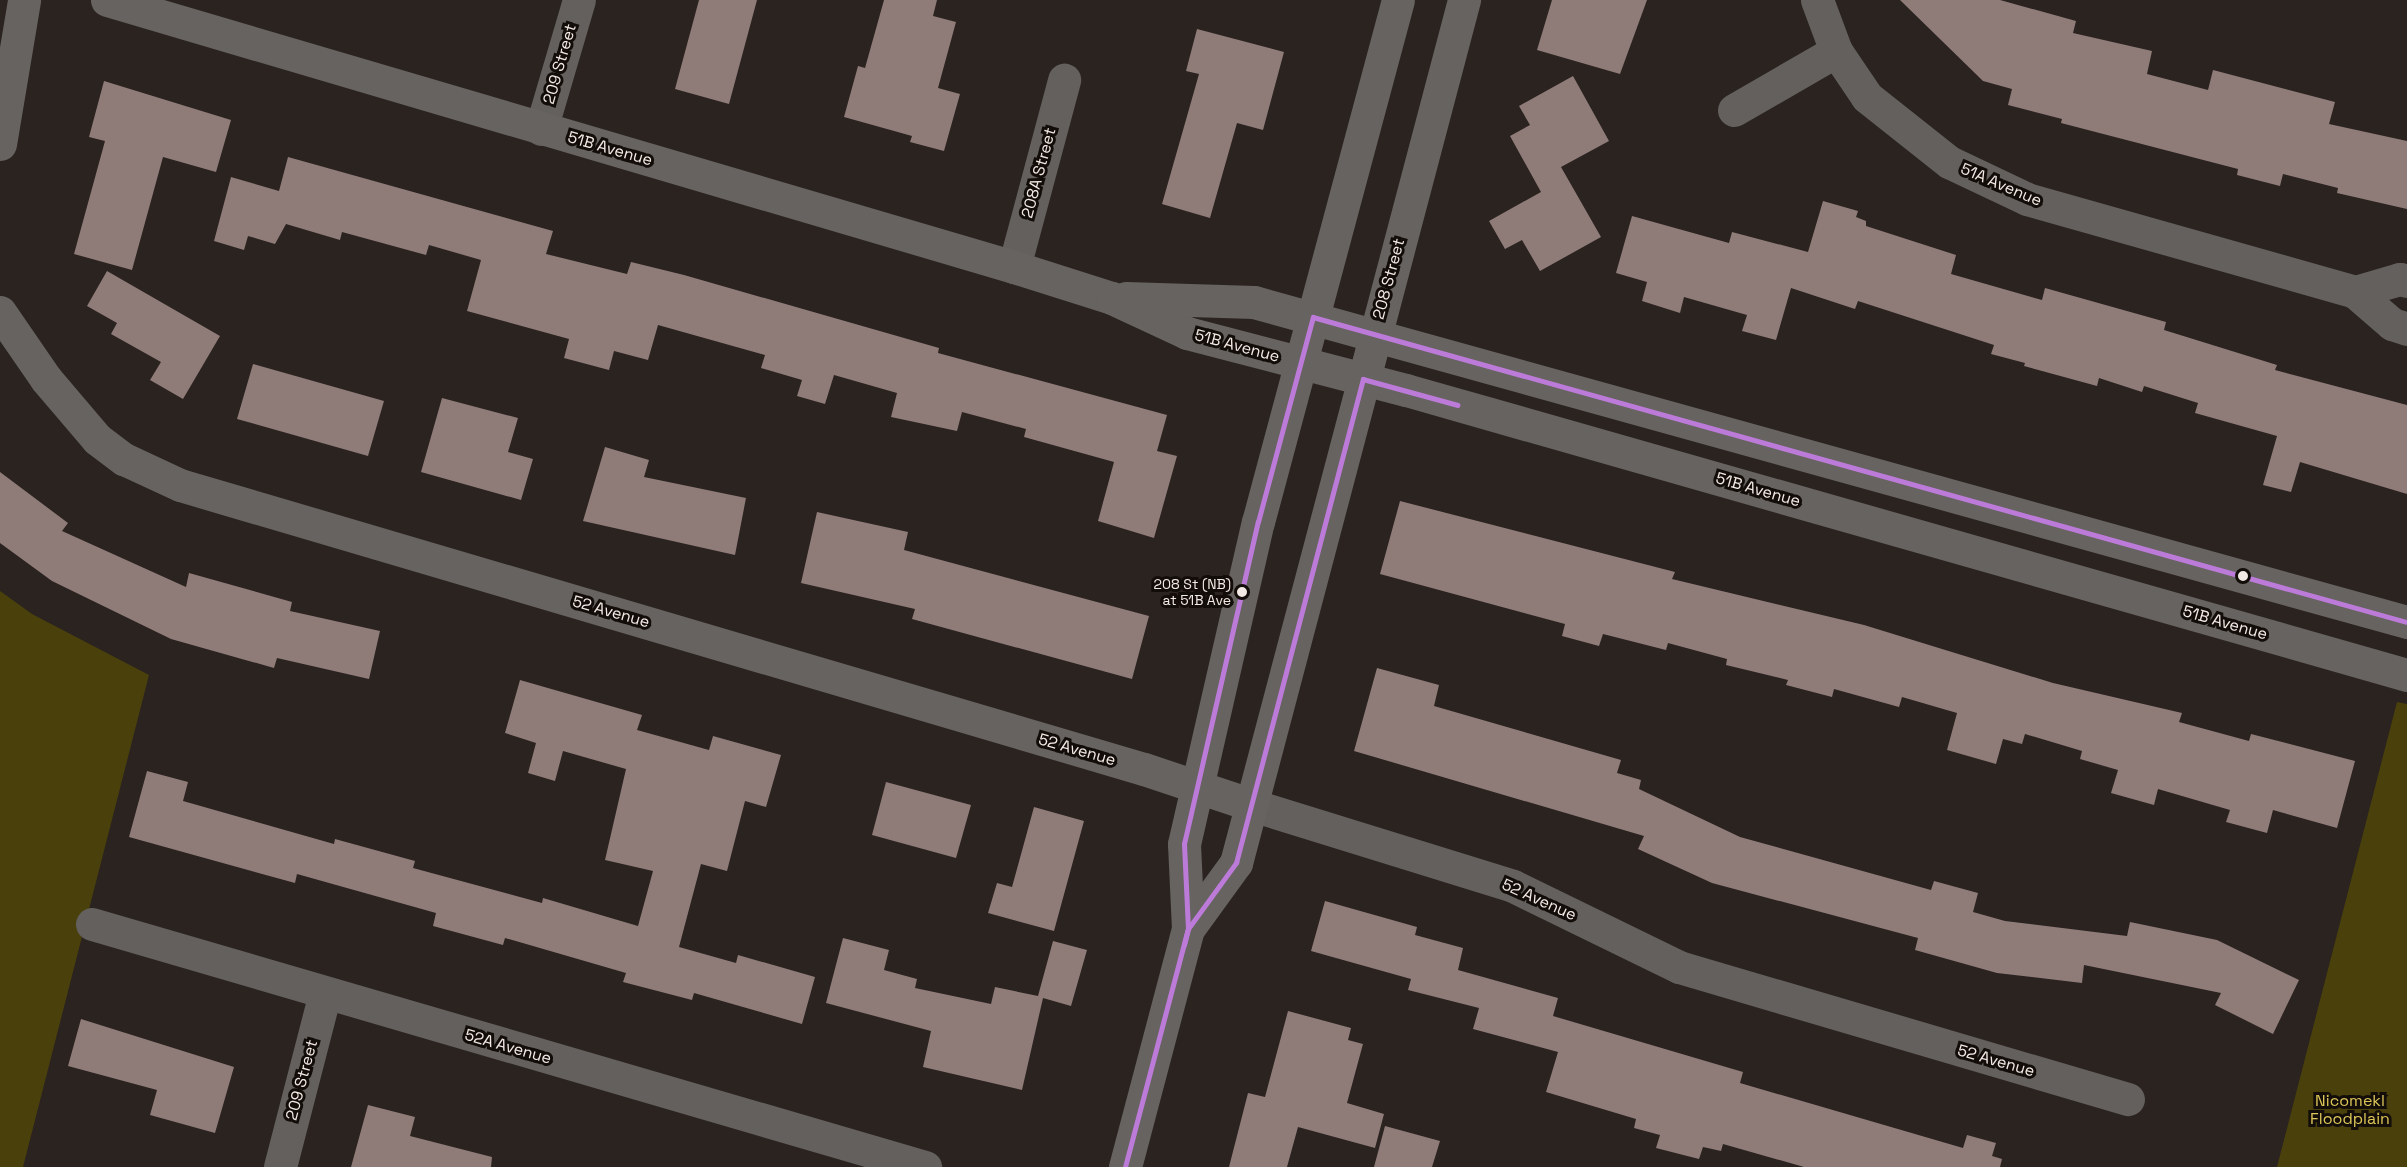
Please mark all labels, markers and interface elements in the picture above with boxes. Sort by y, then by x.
street label: 209 Street [539,22,581,106]
street label: 208A Street [1018,126,1060,220]
street label: 51B Avenue [565,128,655,170]
street label: 51A Avenue [1957,159,2045,211]
street label: 208 Street [1369,236,1409,322]
street label: 51B Avenue [1192,325,1282,367]
street label: 51B Avenue [1713,469,1803,511]
unlabelled marker [2237,570,2249,582]
place label: 208 St (NB) at 51B Ave [1154,576,1231,608]
marker: 208 St (NB) at 51B Ave [1236,586,1248,598]
street label: 52 Avenue [570,592,652,632]
street label: 51B Avenue [2180,602,2270,644]
street label: 52 Avenue [1036,730,1118,770]
street label: 52 Avenue [1499,875,1579,925]
street label: 52A Avenue [462,1025,554,1069]
street label: 209 Street [282,1038,322,1122]
street label: 52 Avenue [1955,1041,2037,1081]
park label: Nicomekl Floodplain [2310,1091,2390,1129]

